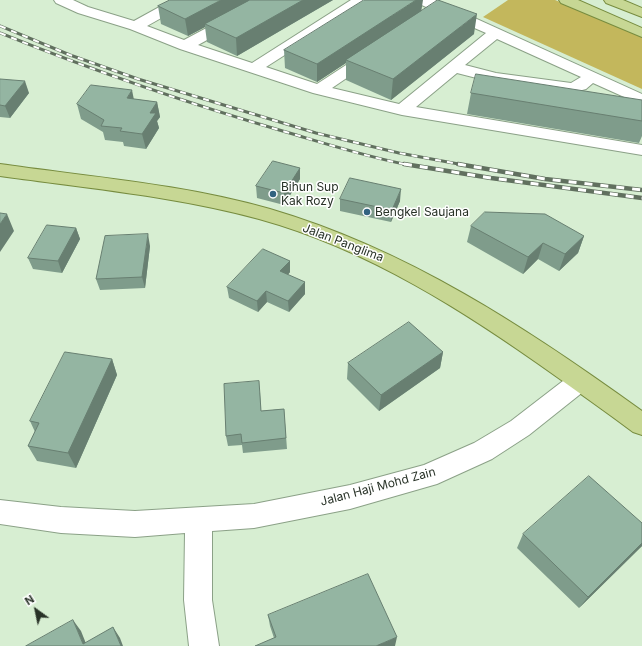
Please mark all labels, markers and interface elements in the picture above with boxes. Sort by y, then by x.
place label: Bihun Sup Kak Rozy [281,180,339,208]
marker: Bihun Sup Kak Rozy [268,189,278,199]
place label: Bengkel Saujana [375,205,469,219]
marker: Bengkel Saujana [362,207,372,217]
street label: Jalan Panglima [300,221,386,265]
street label: Jalan Haji Mohd Zain [319,465,437,509]
north arrow [16,590,56,630]
text: N [22,592,37,608]

